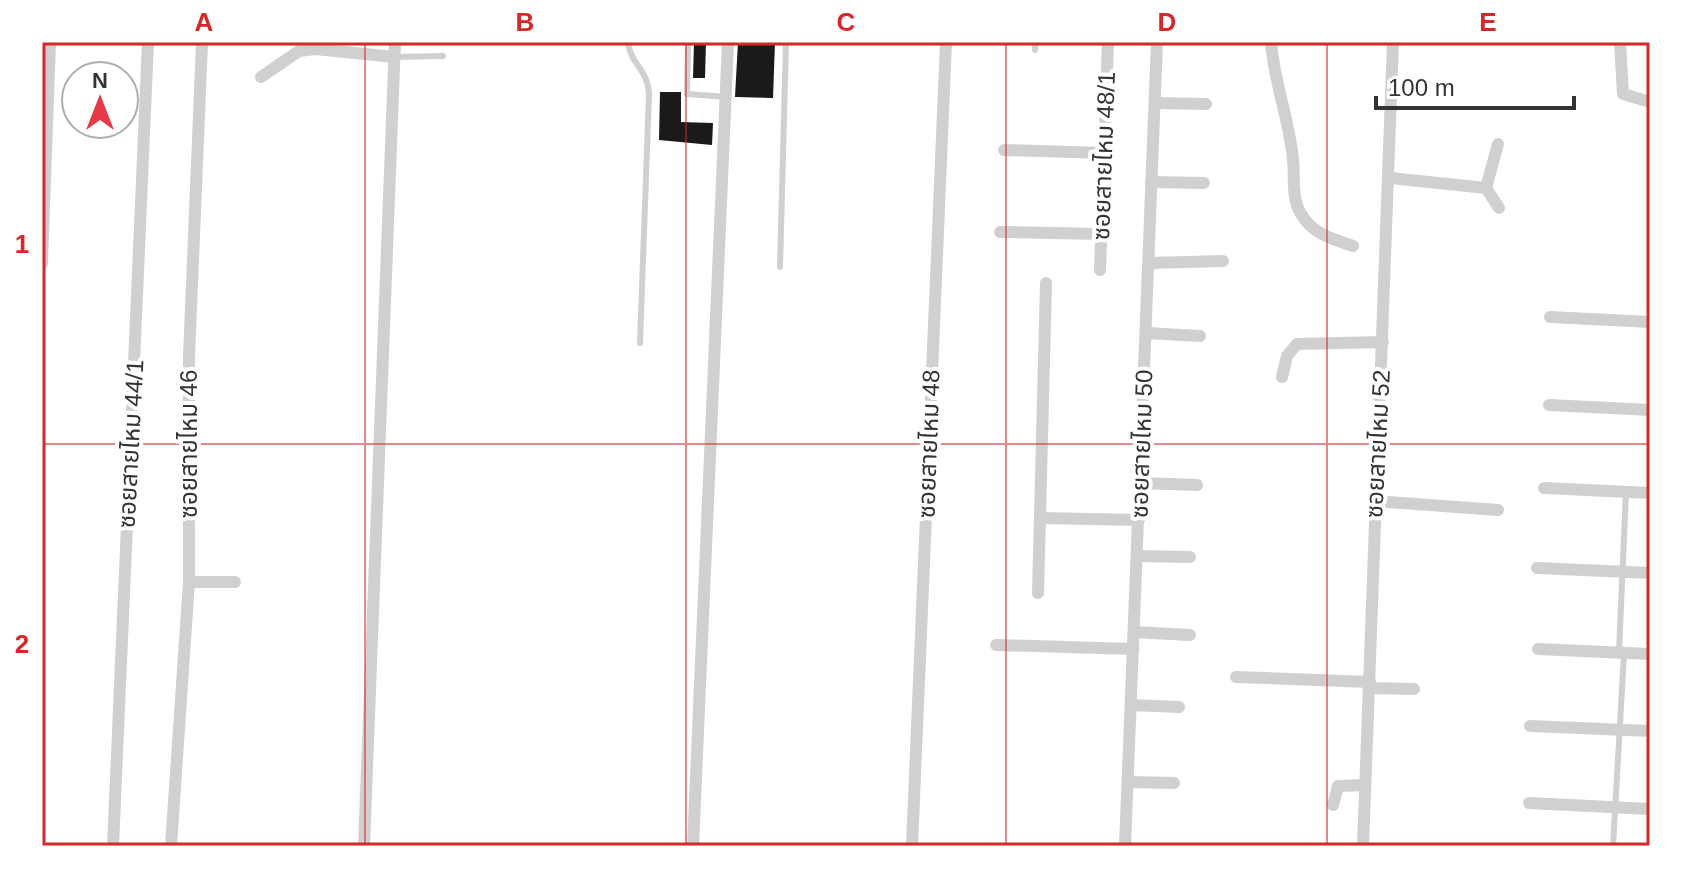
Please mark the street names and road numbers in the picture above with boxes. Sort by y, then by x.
street label: ซอยสายไหม 48/1 [1087,71,1120,241]
street label: ซอยสายไหม 44/1 [113,359,148,529]
street label: ซอยสายไหม 48 [912,369,945,519]
street label: ซอยสายไหม 50 [1125,369,1158,519]
street label: ซอยสายไหม 52 [1360,369,1395,519]
street label: ซอยสายไหม 46 [175,370,202,518]

